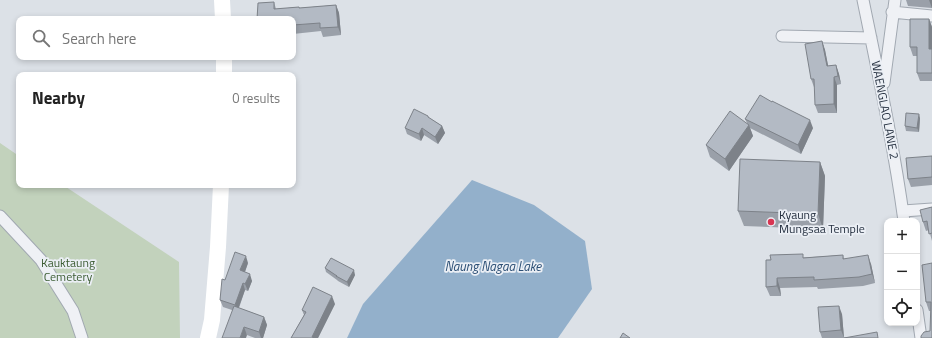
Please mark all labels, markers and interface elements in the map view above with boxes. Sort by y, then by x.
search box [16,16,296,60]
icon: search [30,27,52,49]
text: Search here [62,27,136,50]
street label: WAENGLAO LANE 2 [867,59,904,161]
text: Nearby [32,85,85,111]
text: 0 results [232,88,280,108]
place label: Kyaung Mungsaa Temple [779,205,865,238]
marker: Kyaung Mungsaa Temple [766,217,776,227]
map controls [884,218,920,326]
button: + [884,218,920,254]
park label: Kauktaung Cemetery [41,253,95,286]
button: − [884,254,920,290]
water label: Naung Nagaa Lake [445,256,542,276]
button: locate [884,290,920,326]

